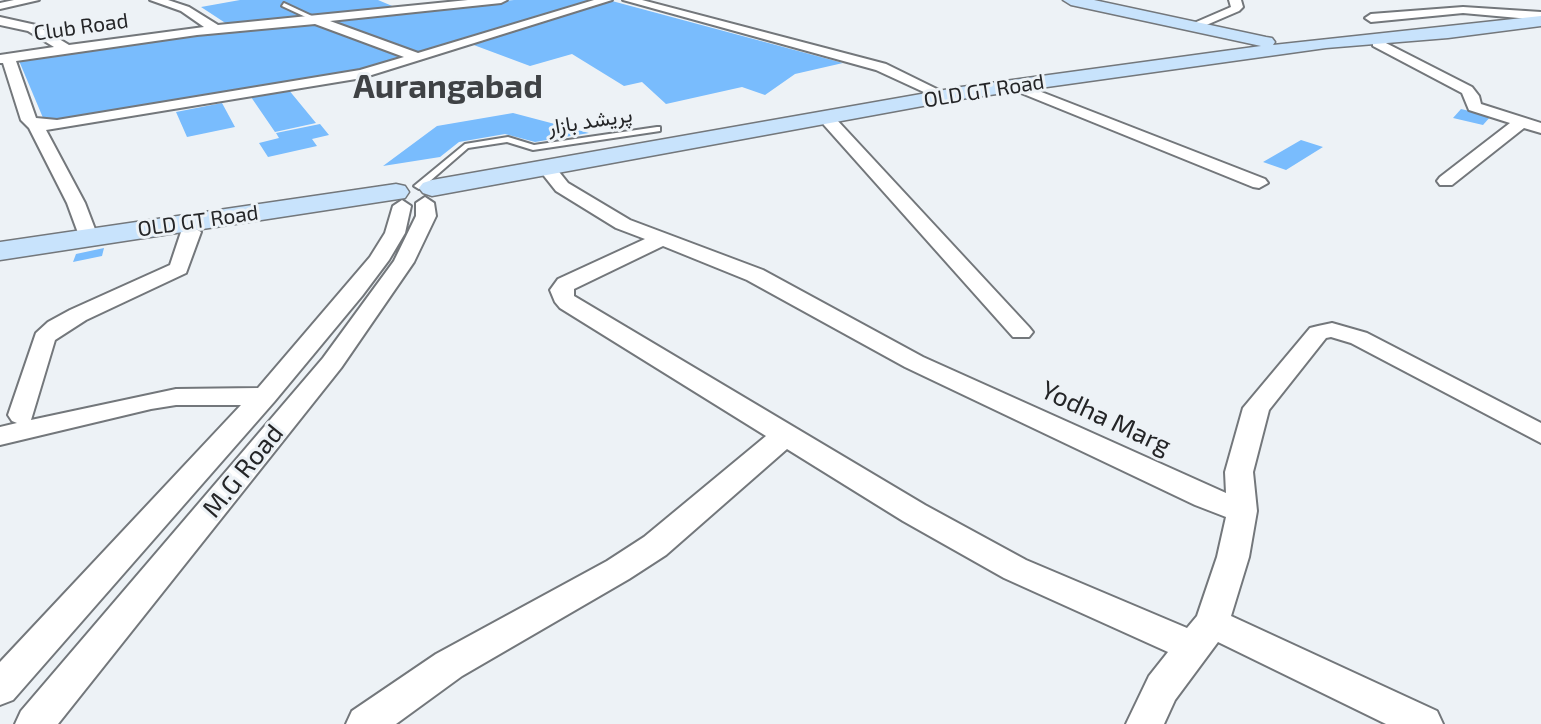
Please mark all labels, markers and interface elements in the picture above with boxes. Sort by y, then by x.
street label: Club Road [32,8,130,46]
district label: Aurangabad [353,67,543,107]
street label: OLD GT Road [922,69,1046,113]
street label: پریشد بازار [546,102,634,140]
street label: OLD GT Road [136,200,260,242]
street label: Yodha Marg [1036,374,1176,462]
street label: M.G Road [196,418,290,524]

